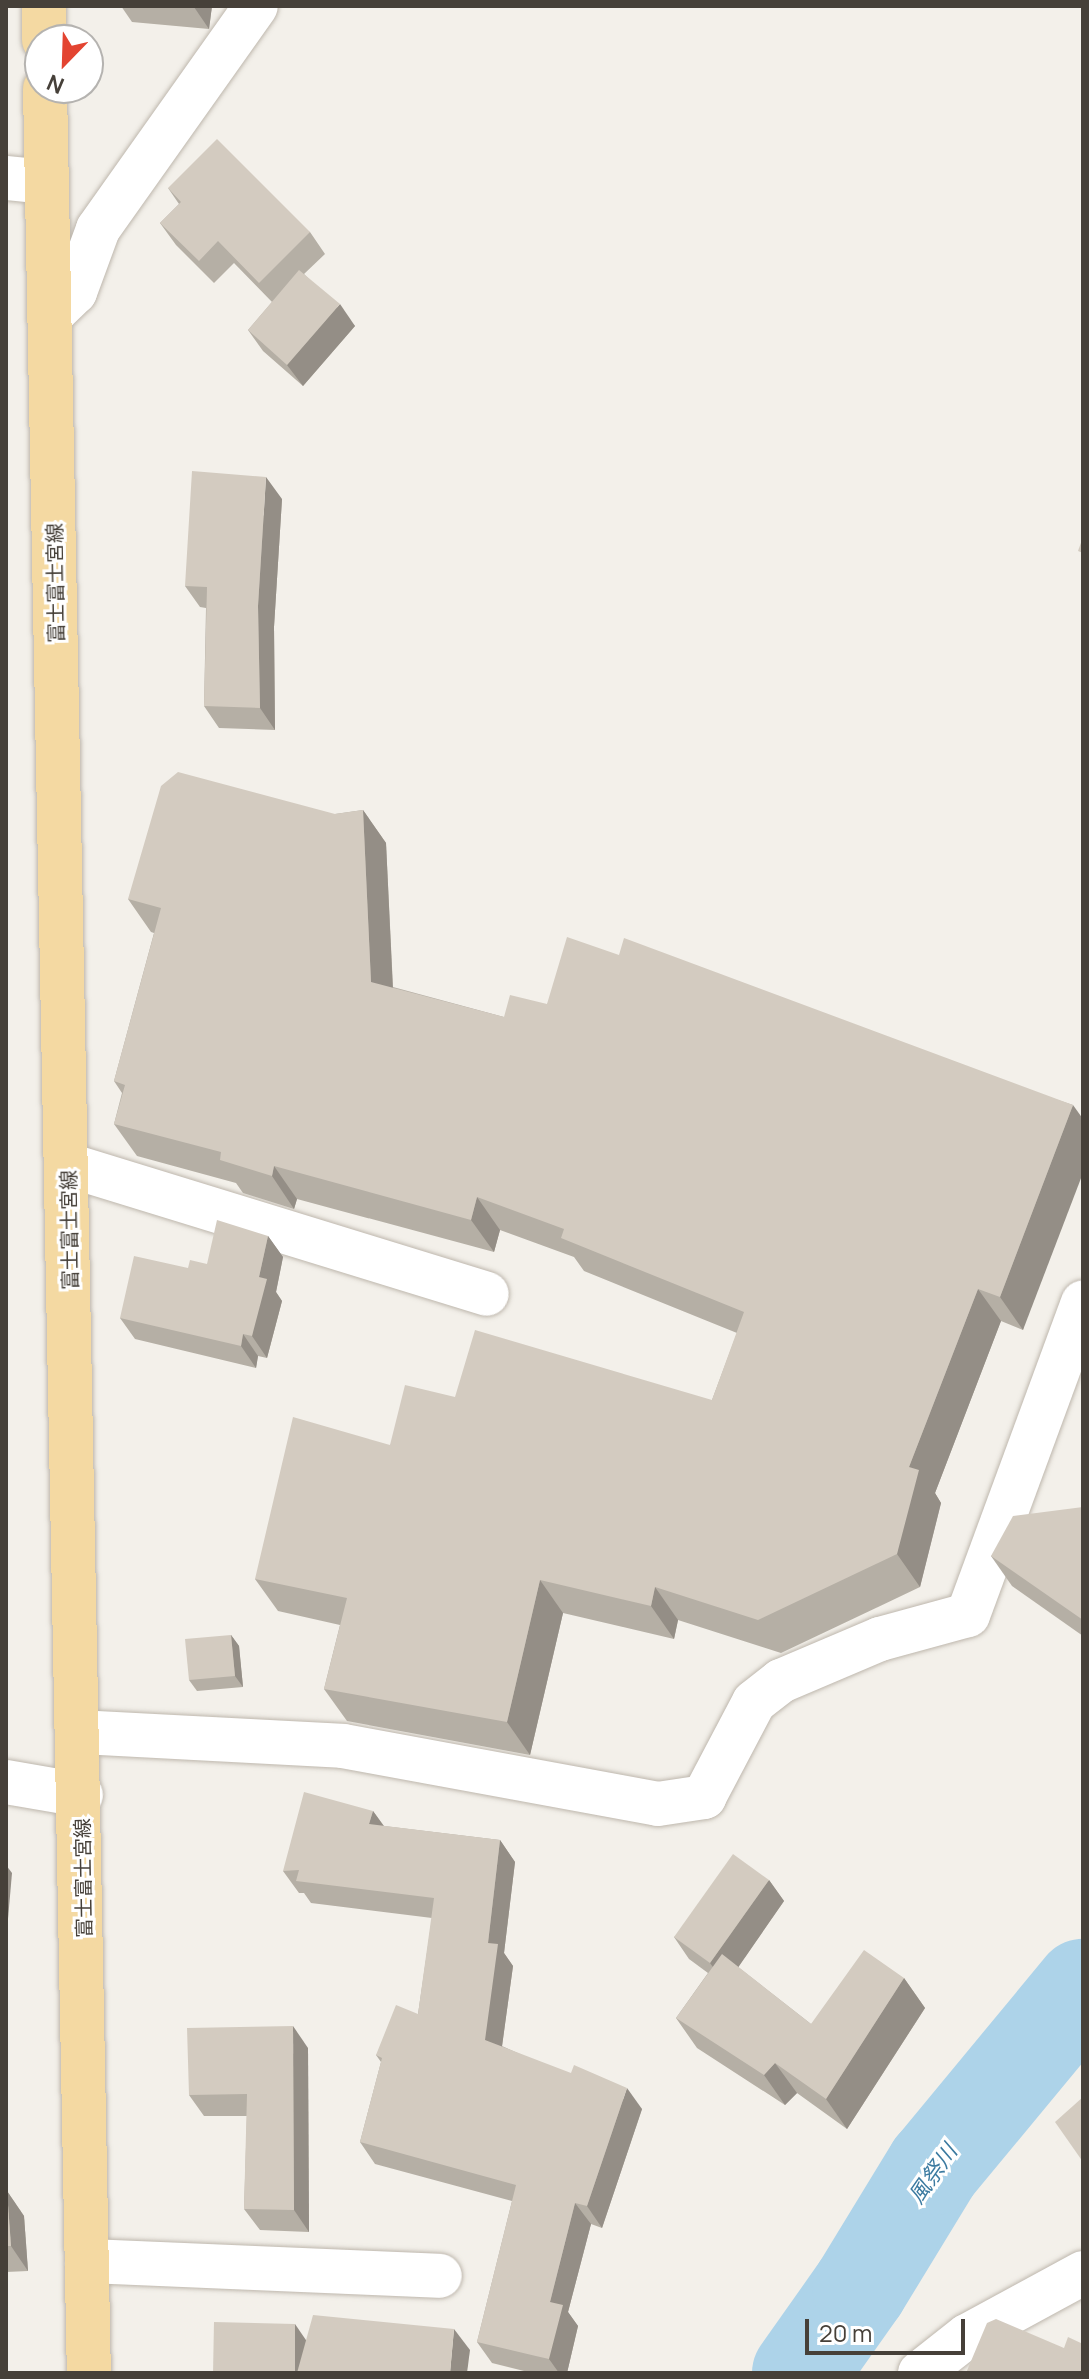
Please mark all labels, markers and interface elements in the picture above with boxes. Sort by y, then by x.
north arrow [24,24,104,104]
text: N [42,67,69,101]
street label: 富士富士宮線 [42,523,68,643]
street label: 富士富士宮線 [56,1170,82,1290]
street label: 富士富士宮線 [70,1818,96,1938]
water label: 風祭川 [903,2139,963,2209]
scale bar [809,2303,969,2353]
text: 20 m [819,2316,872,2349]

